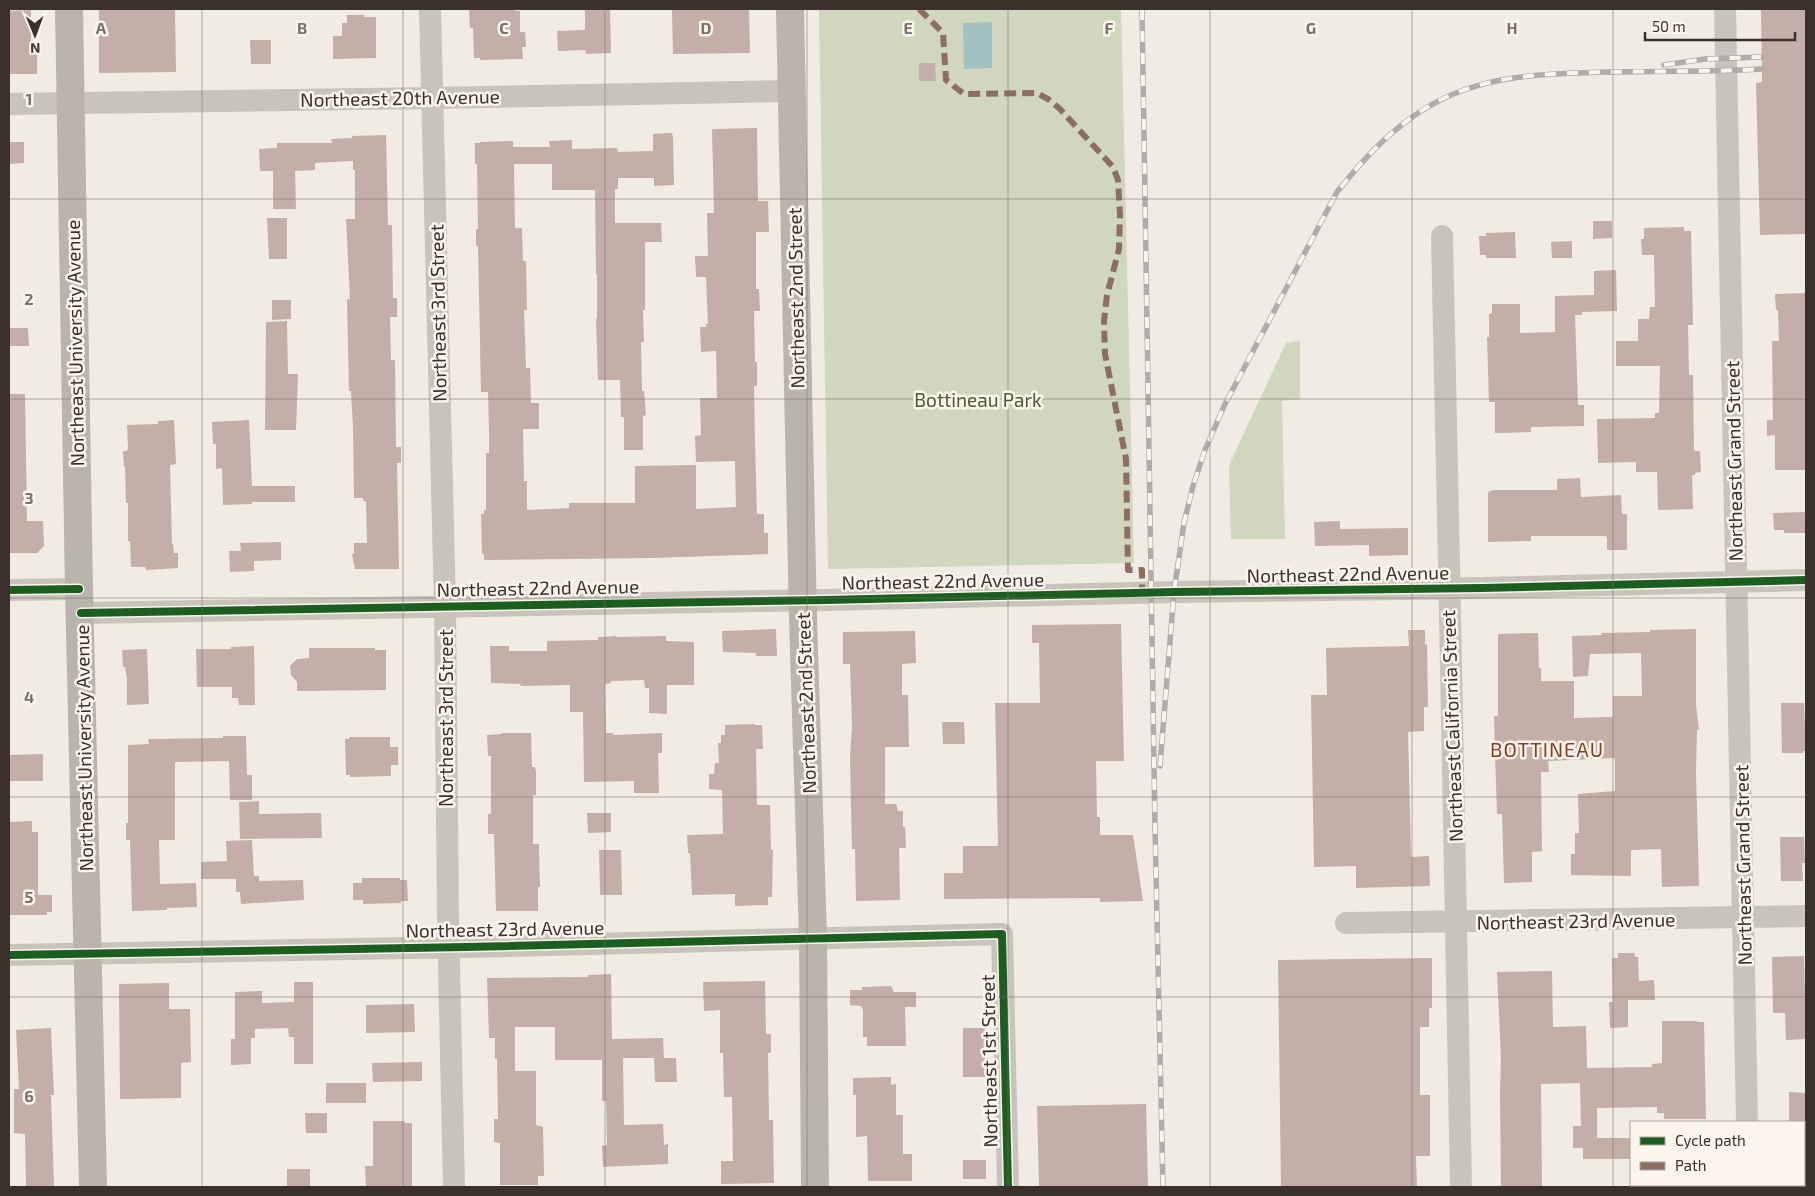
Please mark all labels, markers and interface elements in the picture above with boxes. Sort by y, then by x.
north arrow [10,10,60,60]
scale bar [1645,10,1795,42]
text: 50 m [1652,17,1686,35]
text: A [96,18,107,37]
text: B [297,18,307,37]
text: C [499,18,509,37]
text: D [701,18,712,37]
text: E [903,18,913,37]
text: F [1105,18,1114,37]
text: G [1306,18,1316,37]
text: H [1506,18,1518,37]
text: N [30,40,40,57]
street label: Northeast 20th Avenue [300,84,500,111]
text: 1 [26,89,32,108]
street label: Northeast 2nd Street [782,207,809,389]
street label: Northeast University Avenue [61,219,88,467]
street label: Northeast 3rd Street [424,224,451,402]
text: 2 [24,289,34,308]
street label: Northeast Grand Street [1720,360,1747,562]
park label: Bottineau Park [914,388,1042,411]
text: 3 [24,488,34,507]
street label: Northeast 22nd Avenue [1247,560,1449,587]
street label: Northeast 22nd Avenue [842,567,1044,594]
street label: Northeast 22nd Avenue [437,574,639,601]
street label: Northeast California Street [1436,610,1467,842]
street label: Northeast 2nd Street [791,612,820,794]
street label: Northeast University Avenue [70,624,97,872]
street label: Northeast 3rd Street [434,629,457,807]
text: 4 [24,687,34,706]
district label: BOTTINEAU [1490,737,1604,761]
street label: Northeast Grand Street [1729,764,1756,966]
text: 5 [25,887,34,906]
street label: Northeast 23rd Avenue [1476,907,1676,934]
street label: Northeast 23rd Avenue [405,915,605,942]
street label: Northeast 1st Street [975,974,1002,1148]
text: 6 [24,1086,34,1105]
legend [1630,1121,1805,1186]
text: Cycle path [1675,1131,1746,1149]
text: Path [1675,1156,1706,1174]

